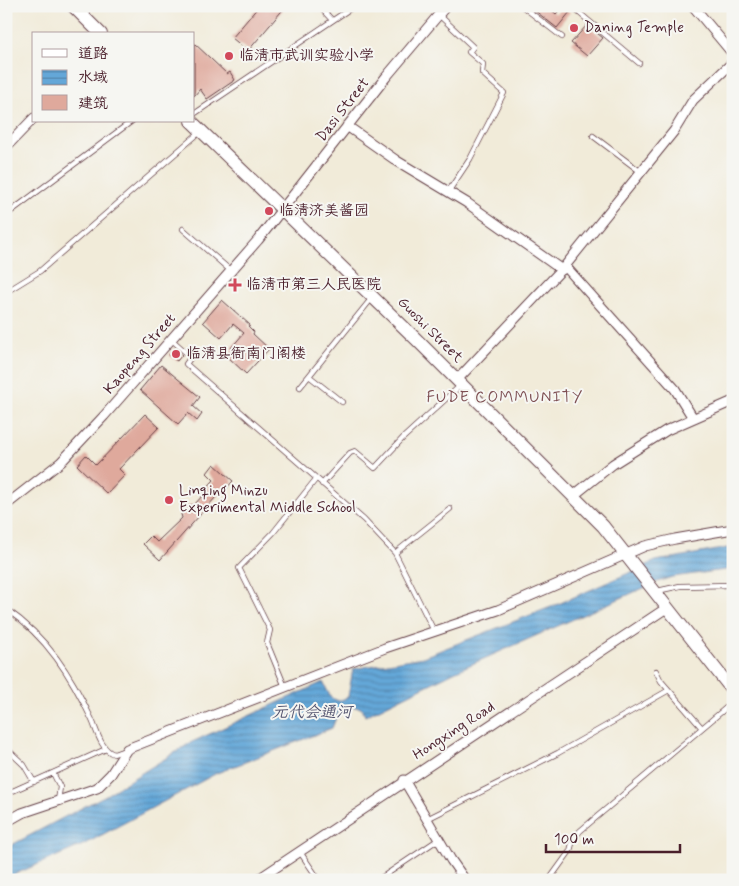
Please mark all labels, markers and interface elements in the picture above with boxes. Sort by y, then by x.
place label: Daning Temple [584,18,684,38]
marker: Daning Temple [568,22,580,34]
legend [32,32,195,122]
text: 道路 [78,44,108,64]
place label: 临清市武训实验小学 [239,46,374,66]
marker: 临清市武训实验小学 [223,50,235,62]
text: 水域 [78,68,108,88]
street label: Dasi Street [312,74,374,146]
text: 建筑 [78,94,108,114]
place label: 临清济美酱园 [279,201,369,221]
marker: 临清济美酱园 [263,205,275,217]
place label: 临清市第三人民医院 [246,275,381,295]
marker: 临清市第三人民医院 [228,278,242,292]
street label: Guoshi Street [393,293,467,367]
street label: Kaopeng Street [99,309,181,399]
place label: 临清县衙南门阁楼 [186,344,306,364]
marker: 临清县衙南门阁楼 [170,348,182,360]
district label: FUDE COMMUNITY [427,387,583,408]
place label: Linqing Minzu Experimental Middle School [179,481,356,518]
marker: Linqing Minzu Experimental Middle School [163,494,175,506]
street label: Hongxing Road [409,697,499,766]
water label: 元代会通河 [272,702,355,723]
scale bar [546,821,680,853]
text: 100 m [554,830,594,850]

